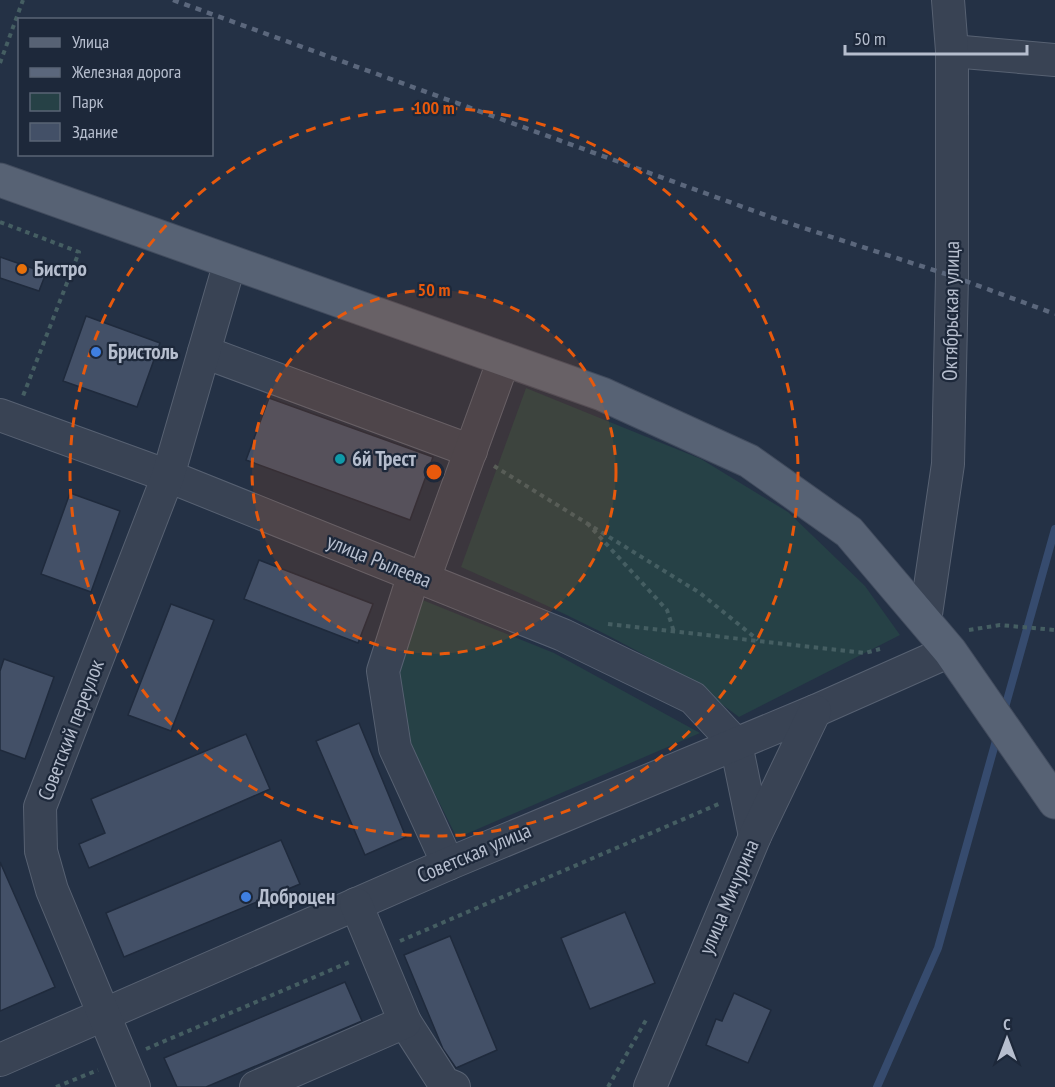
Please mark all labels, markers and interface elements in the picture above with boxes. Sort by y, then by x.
legend [18,18,213,156]
scale bar [845,18,1026,56]
text: 50 m [854,27,886,50]
text: Улица [72,30,109,53]
text: Железная дорога [71,60,181,83]
text: Парк [72,90,103,113]
text: 100 m [413,96,455,119]
text: Здание [72,120,118,143]
street label: Октябрьская улица [936,241,965,381]
place label: Бистро [34,255,87,282]
marker: Бистро [15,262,29,276]
text: 50 m [418,278,450,301]
place label: Бристоль [108,338,179,365]
marker: Бристоль [89,345,103,359]
place label: 6й Трест [352,445,417,472]
marker: 6й Трест [333,452,347,466]
centre of rings [424,462,444,482]
street label: улица Рылеева [323,527,435,594]
street label: Советский переулок [31,656,110,804]
street label: Советская улица [413,816,535,889]
street label: улица Мичурина [692,835,765,958]
place label: Доброцен [258,883,335,910]
marker: Доброцен [239,890,253,904]
north arrow [977,1009,1037,1069]
text: С [1003,1014,1011,1034]

